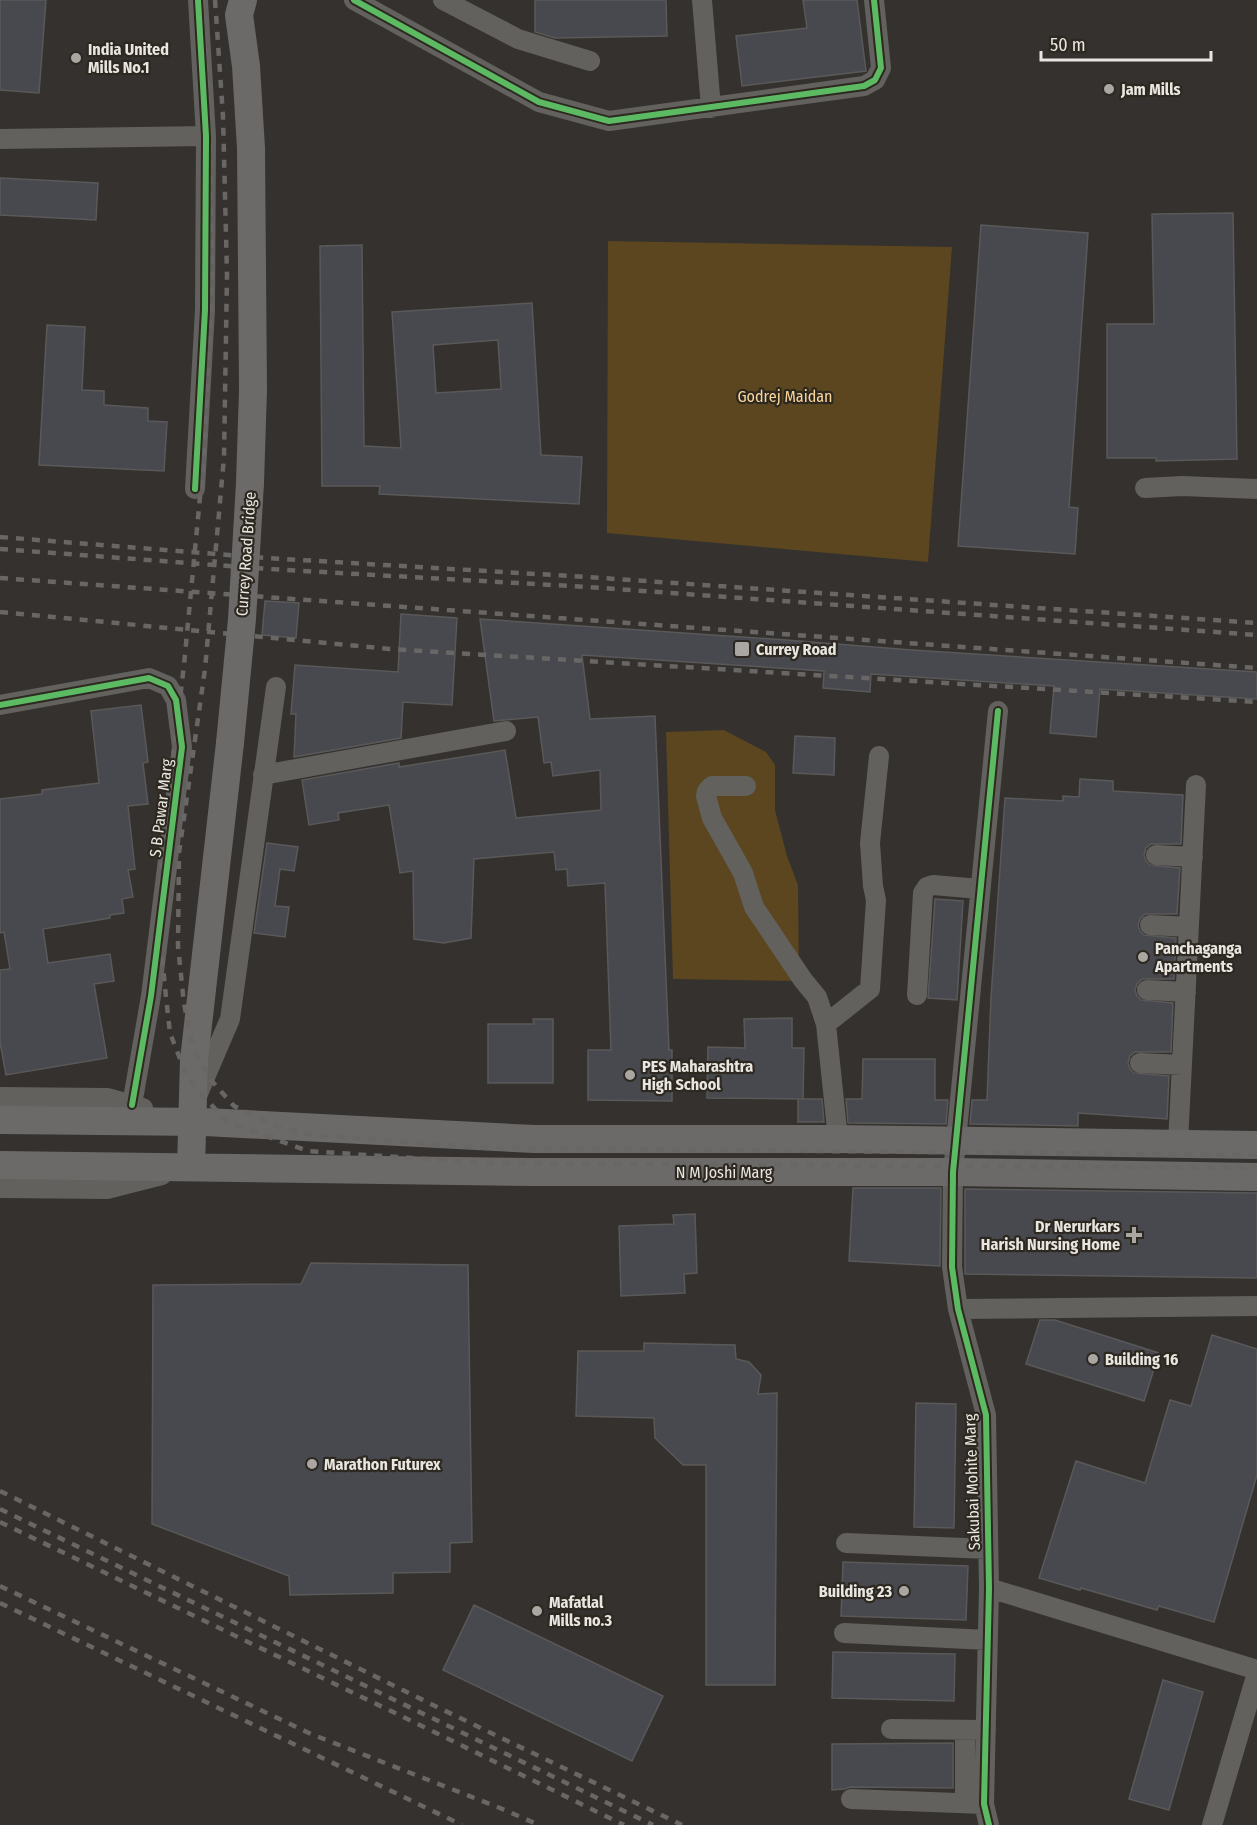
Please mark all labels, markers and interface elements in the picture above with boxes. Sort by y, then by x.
scale bar [1041,24,1210,62]
text: 50 m [1050,34,1086,56]
place label: India United Mills No.1 [88,40,169,77]
marker: India United Mills No.1 [69,51,83,65]
place label: Jam Mills [1120,80,1181,99]
marker: Jam Mills [1102,82,1116,96]
park label: Godrej Maidan [737,387,833,406]
street label: Currey Road Bridge [232,491,260,617]
marker: Currey Road [733,640,751,658]
place label: Currey Road [756,640,836,659]
street label: S B Pawar Marg [146,757,177,858]
place label: Panchaganga Apartments [1154,939,1242,976]
marker: Panchaganga Apartments [1136,950,1150,964]
place label: PES Maharashtra High School [642,1057,753,1094]
marker: PES Maharashtra High School [623,1068,637,1082]
street label: N M Joshi Marg [676,1163,773,1182]
place label: Dr Nerurkars Harish Nursing Home [981,1217,1120,1254]
marker: Dr Nerurkars Harish Nursing Home [1125,1226,1143,1244]
place label: Building 16 [1105,1350,1178,1369]
marker: Building 16 [1086,1352,1100,1366]
street label: Sakubai Mohite Marg [960,1413,984,1551]
place label: Marathon Futurex [324,1455,441,1474]
marker: Marathon Futurex [305,1457,319,1471]
place label: Building 23 [819,1582,892,1601]
marker: Building 23 [897,1584,911,1598]
place label: Mafatlal Mills no.3 [549,1593,612,1630]
marker: Mafatlal Mills no.3 [530,1604,544,1618]

